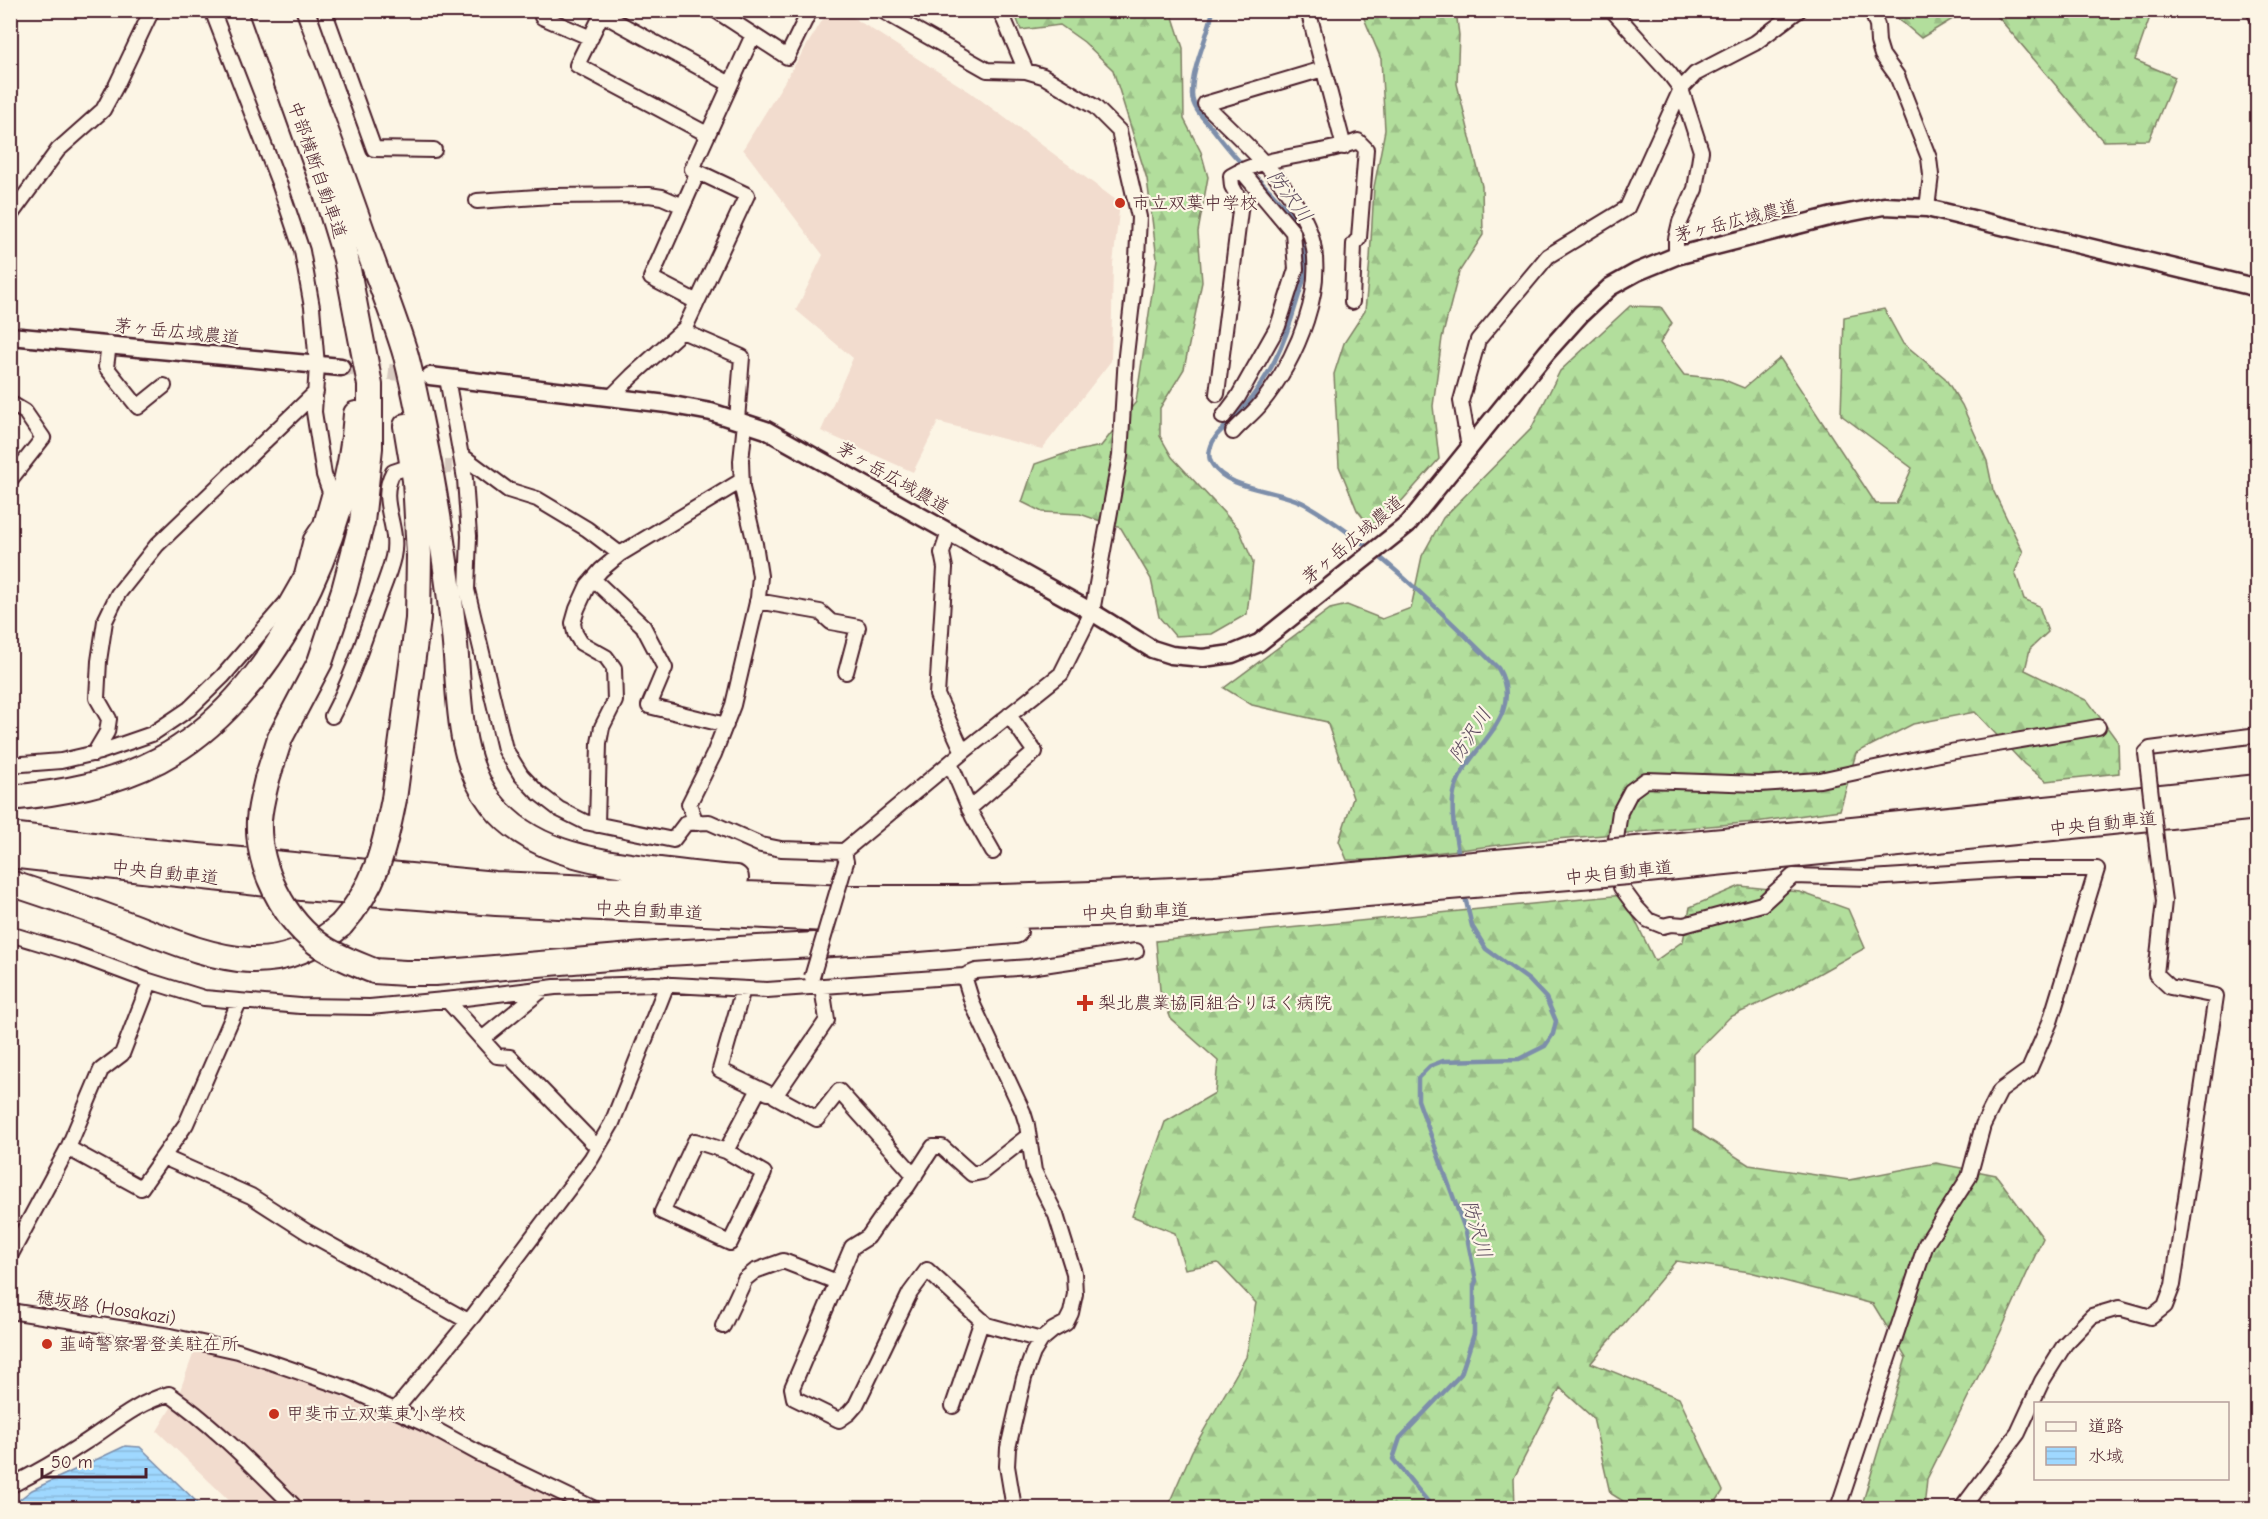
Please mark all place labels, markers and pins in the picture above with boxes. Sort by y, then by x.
place label: 市立双葉中学校 [1132,193,1258,214]
marker: 市立双葉中学校 [1113,196,1127,210]
place label: 梨北農業協同組合りほく病院 [1098,993,1332,1014]
marker: 梨北農業協同組合りほく病院 [1076,994,1094,1012]
place label: 韮崎警察署登美駐在所 [59,1334,239,1355]
marker: 韮崎警察署登美駐在所 [40,1337,54,1351]
place label: 甲斐市立双葉東小学校 [286,1404,466,1425]
marker: 甲斐市立双葉東小学校 [267,1407,281,1421]

